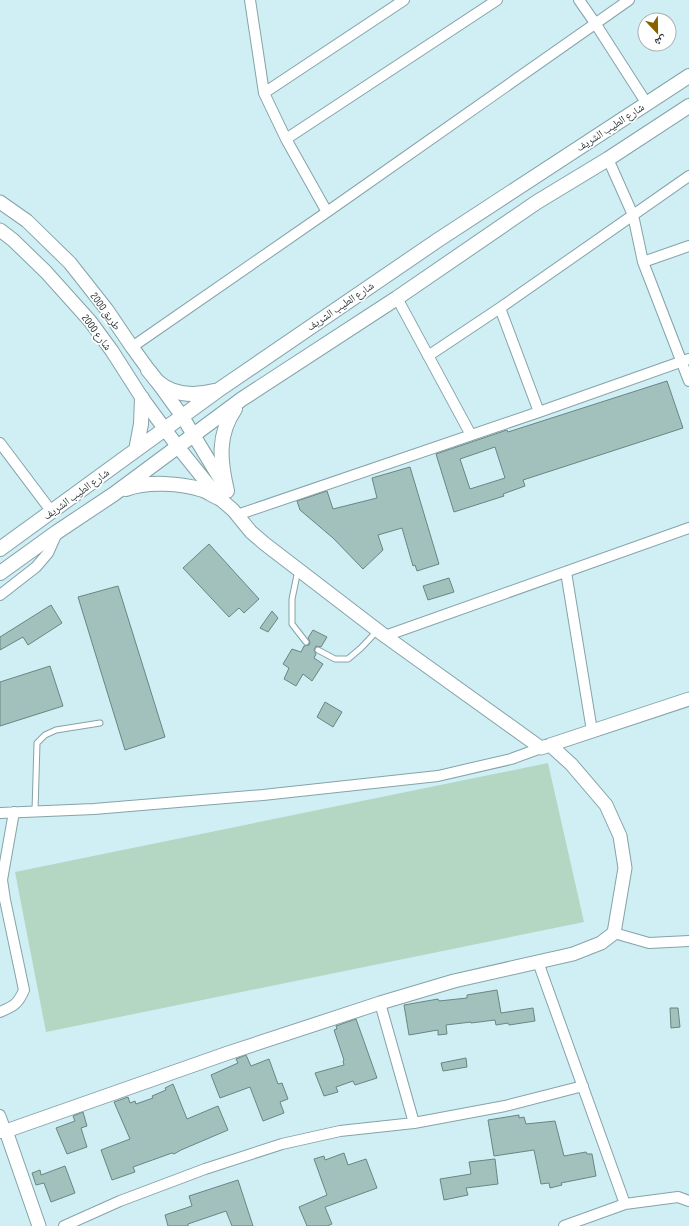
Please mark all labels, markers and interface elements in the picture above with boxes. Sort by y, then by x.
north arrow [637,12,677,52]
text: ش [652,32,668,49]
street label: شارع الطيب الشريف [574,101,647,154]
street label: شارع الطيب الشريف [304,279,377,334]
street label: طريق 2000 [88,290,124,333]
street label: شارع 2000 [79,312,114,353]
street label: شارع الطيب الشريف [41,466,112,523]

